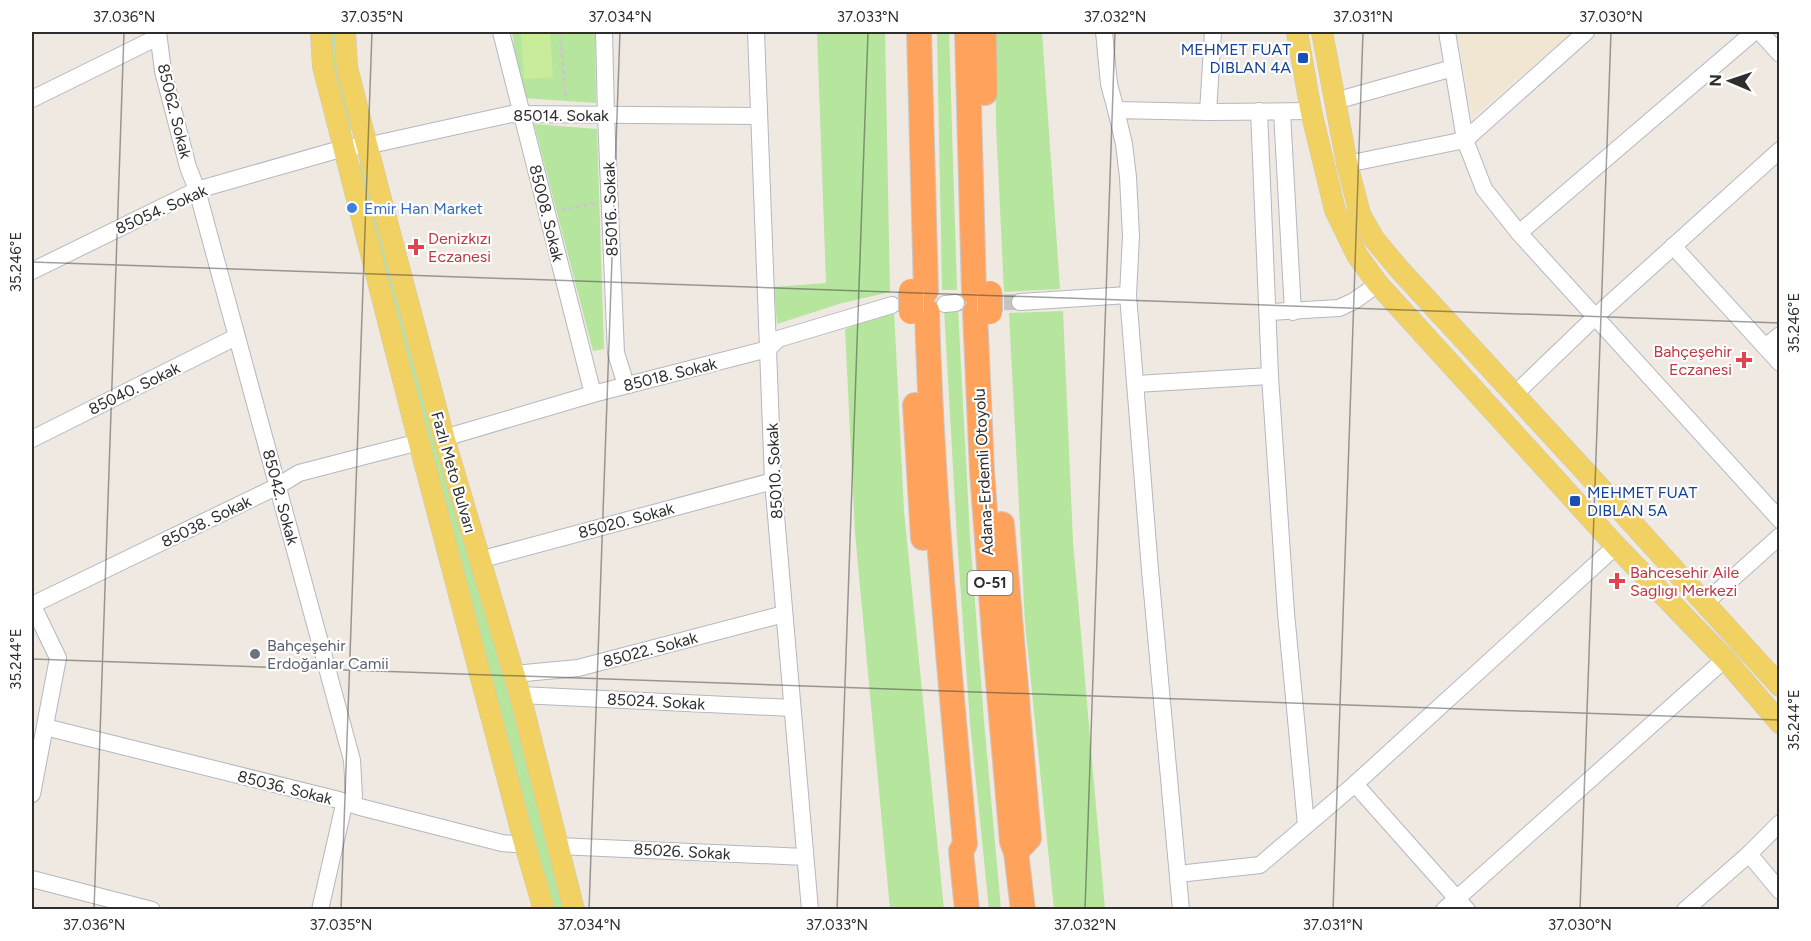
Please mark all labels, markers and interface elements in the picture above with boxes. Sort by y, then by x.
text: 37.036°N [93,8,155,26]
text: 37.035°N [341,8,403,26]
text: 37.034°N [588,8,652,26]
text: 37.033°N [837,8,899,26]
text: 37.032°N [1084,8,1146,26]
text: 37.031°N [1333,8,1393,26]
text: 37.030°N [1579,8,1643,26]
place label: MEHMET FUAT DIBLAN 4A [1181,40,1291,77]
marker: MEHMET FUAT DIBLAN 4A [1296,51,1310,65]
north arrow [1700,51,1760,111]
street label: 85062. Sokak [154,62,196,161]
text: N [1706,74,1725,87]
street label: 85014. Sokak [513,106,609,125]
street label: 85016. Sokak [599,161,622,257]
street label: 85008. Sokak [525,163,568,264]
street label: 85054. Sokak [112,181,210,238]
place label: Emir Han Market [364,199,483,218]
marker: Emir Han Market [345,201,359,215]
place label: Denizkızı Eczanesi [428,229,491,266]
text: 35.246°E [7,232,25,292]
marker: Denizkızı Eczanesi [409,240,423,254]
text: 35.246°E [1785,293,1803,353]
place label: Bahçeşehir Eczanesi [1653,342,1733,379]
marker: Bahçeşehir Eczanesi [1737,353,1751,367]
street label: 85018. Sokak [621,354,719,395]
street label: 85040. Sokak [85,358,183,419]
street label: Adana-Erdemli Otoyolu [970,388,997,556]
street label: Fazlı Meto Bulvarı [427,409,480,535]
street label: 85010. Sokak [762,422,786,519]
street label: 85042. Sokak [259,447,302,547]
place label: MEHMET FUAT DIBLAN 5A [1587,483,1697,520]
street label: 85038. Sokak [158,491,255,551]
marker: MEHMET FUAT DIBLAN 5A [1568,494,1582,508]
street label: 85020. Sokak [576,499,676,542]
place label: Bahcesehir Aile Saglıgı Merkezi [1630,563,1740,600]
road number: O-51 [968,571,1012,595]
marker: Bahcesehir Aile Saglıgı Merkezi [1608,572,1626,590]
text: 35.244°E [7,628,25,690]
street label: 85022. Sokak [601,628,700,671]
place label: Bahçeşehir Erdoğanlar Camii [267,636,389,673]
marker: Bahçeşehir Erdoğanlar Camii [248,647,262,661]
street label: 85024. Sokak [607,689,706,714]
text: 35.244°E [1785,689,1803,751]
street label: 85036. Sokak [236,767,334,808]
street label: 85026. Sokak [633,839,731,864]
text: 37.036°N [63,916,125,934]
text: 37.035°N [310,916,372,934]
text: 37.034°N [557,916,621,934]
text: 37.033°N [806,916,868,934]
text: 37.032°N [1054,916,1116,934]
text: 37.031°N [1303,916,1363,934]
text: 37.030°N [1548,916,1612,934]

